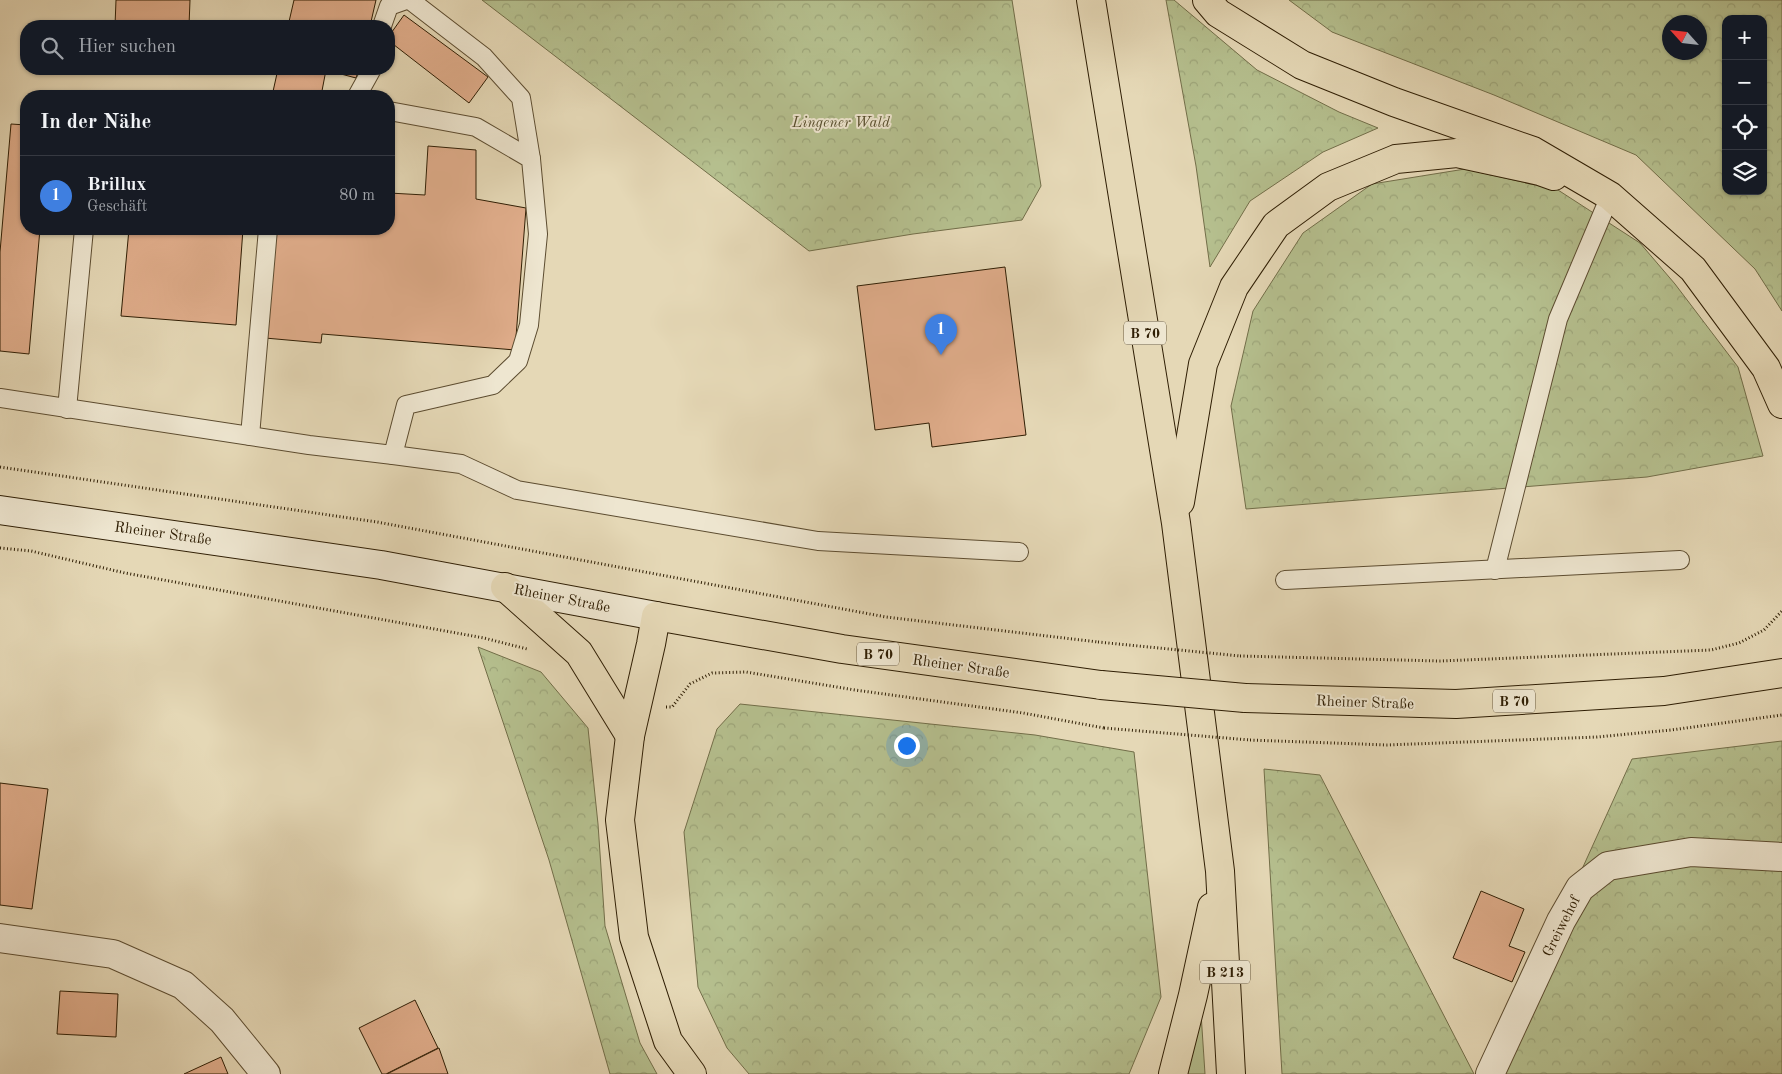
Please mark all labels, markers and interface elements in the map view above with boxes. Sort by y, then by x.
north arrow [1662,15,1707,60]
map controls [1722,15,1767,195]
button: + [1722,15,1767,60]
search box [20,20,395,75]
icon: search [38,34,66,62]
text: Hier suchen [78,38,176,57]
button: − [1722,60,1767,105]
button: locate [1722,105,1767,150]
text: In der Nähe [40,112,151,133]
park label: Lingener Wald [791,116,891,131]
button: layers [1722,150,1767,195]
text: Brillux [87,176,146,195]
text: 1 [51,188,61,204]
text: 80 m [339,188,375,204]
text: Geschäft [87,199,147,215]
pin: 1 [925,314,957,355]
road number: B 70 [1124,322,1166,344]
street label: Rheiner Straße [113,520,213,549]
street label: Rheiner Straße [512,583,611,616]
road number: B 70 [857,642,899,666]
street label: Rheiner Straße [911,653,1011,682]
road number: B 70 [1493,689,1535,712]
street label: Rheiner Straße [1316,694,1414,713]
your location [894,733,920,759]
street label: Greiwehof [1541,893,1585,960]
road number: B 213 [1200,960,1250,984]

